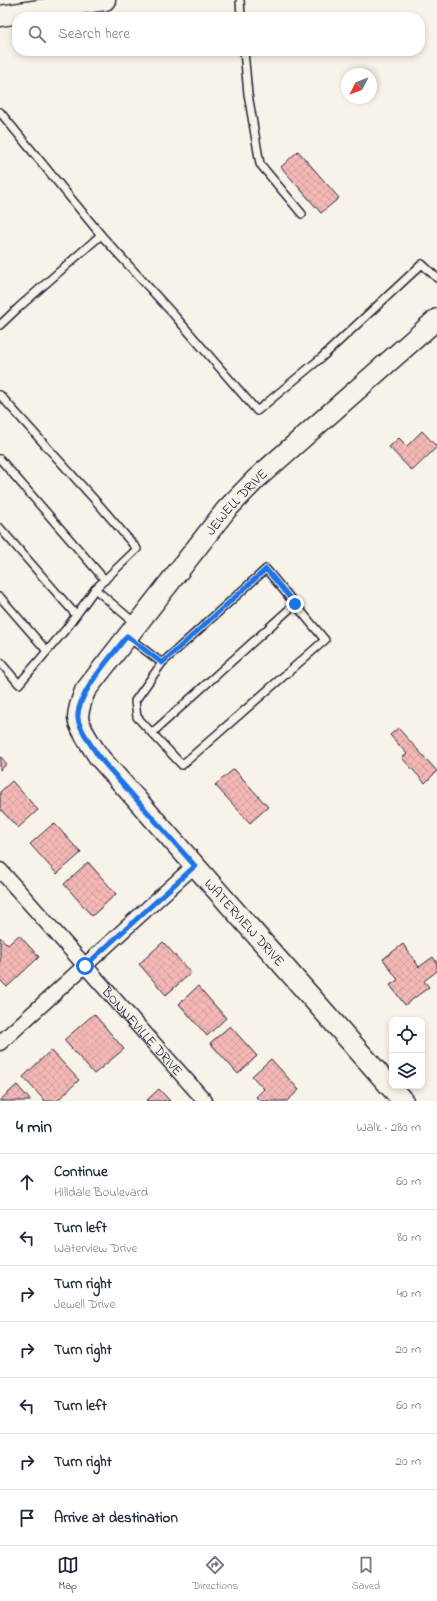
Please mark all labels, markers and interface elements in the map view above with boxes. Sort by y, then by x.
search box [12,12,425,56]
icon: search [26,23,48,45]
text: Search here [58,23,130,45]
north arrow [341,68,377,104]
street label: JEWELL DRIVE [201,464,273,540]
route end [286,595,304,613]
street label: WATERVIEW DRIVE [199,874,289,972]
route start [76,957,94,975]
street label: BONNEVILLE DRIVE [95,982,187,1081]
map controls [389,1017,425,1089]
button: locate [389,1017,425,1053]
button: layers [389,1053,425,1089]
text: 4 min [16,1115,52,1140]
text: Walk · 280 m [356,1118,421,1137]
text: Continue [54,1161,108,1183]
icon: ahead [16,1171,38,1193]
text: 60 m [396,1172,421,1191]
text: Hilldale Boulevard [54,1183,148,1202]
text: Turn left [54,1217,107,1239]
icon: left [16,1227,38,1249]
text: 80 m [397,1228,421,1247]
text: Waterview Drive [54,1239,137,1258]
text: Turn right [54,1273,112,1295]
icon: right [16,1283,38,1305]
text: 40 m [397,1284,421,1303]
text: Jewell Drive [54,1295,115,1314]
icon: right [16,1339,38,1361]
text: Turn right [54,1339,112,1361]
text: 20 m [396,1340,421,1359]
icon: left [16,1395,38,1417]
text: Turn left [54,1395,107,1417]
text: 60 m [396,1396,421,1415]
icon: right [16,1451,38,1473]
text: Turn right [54,1451,112,1473]
text: 20 m [396,1452,421,1471]
icon: arrive [16,1507,38,1529]
text: Arrive at destination [54,1507,178,1529]
tab: Map [57,1554,79,1594]
tab: Directions [192,1554,238,1594]
tab: Saved [352,1554,380,1594]

